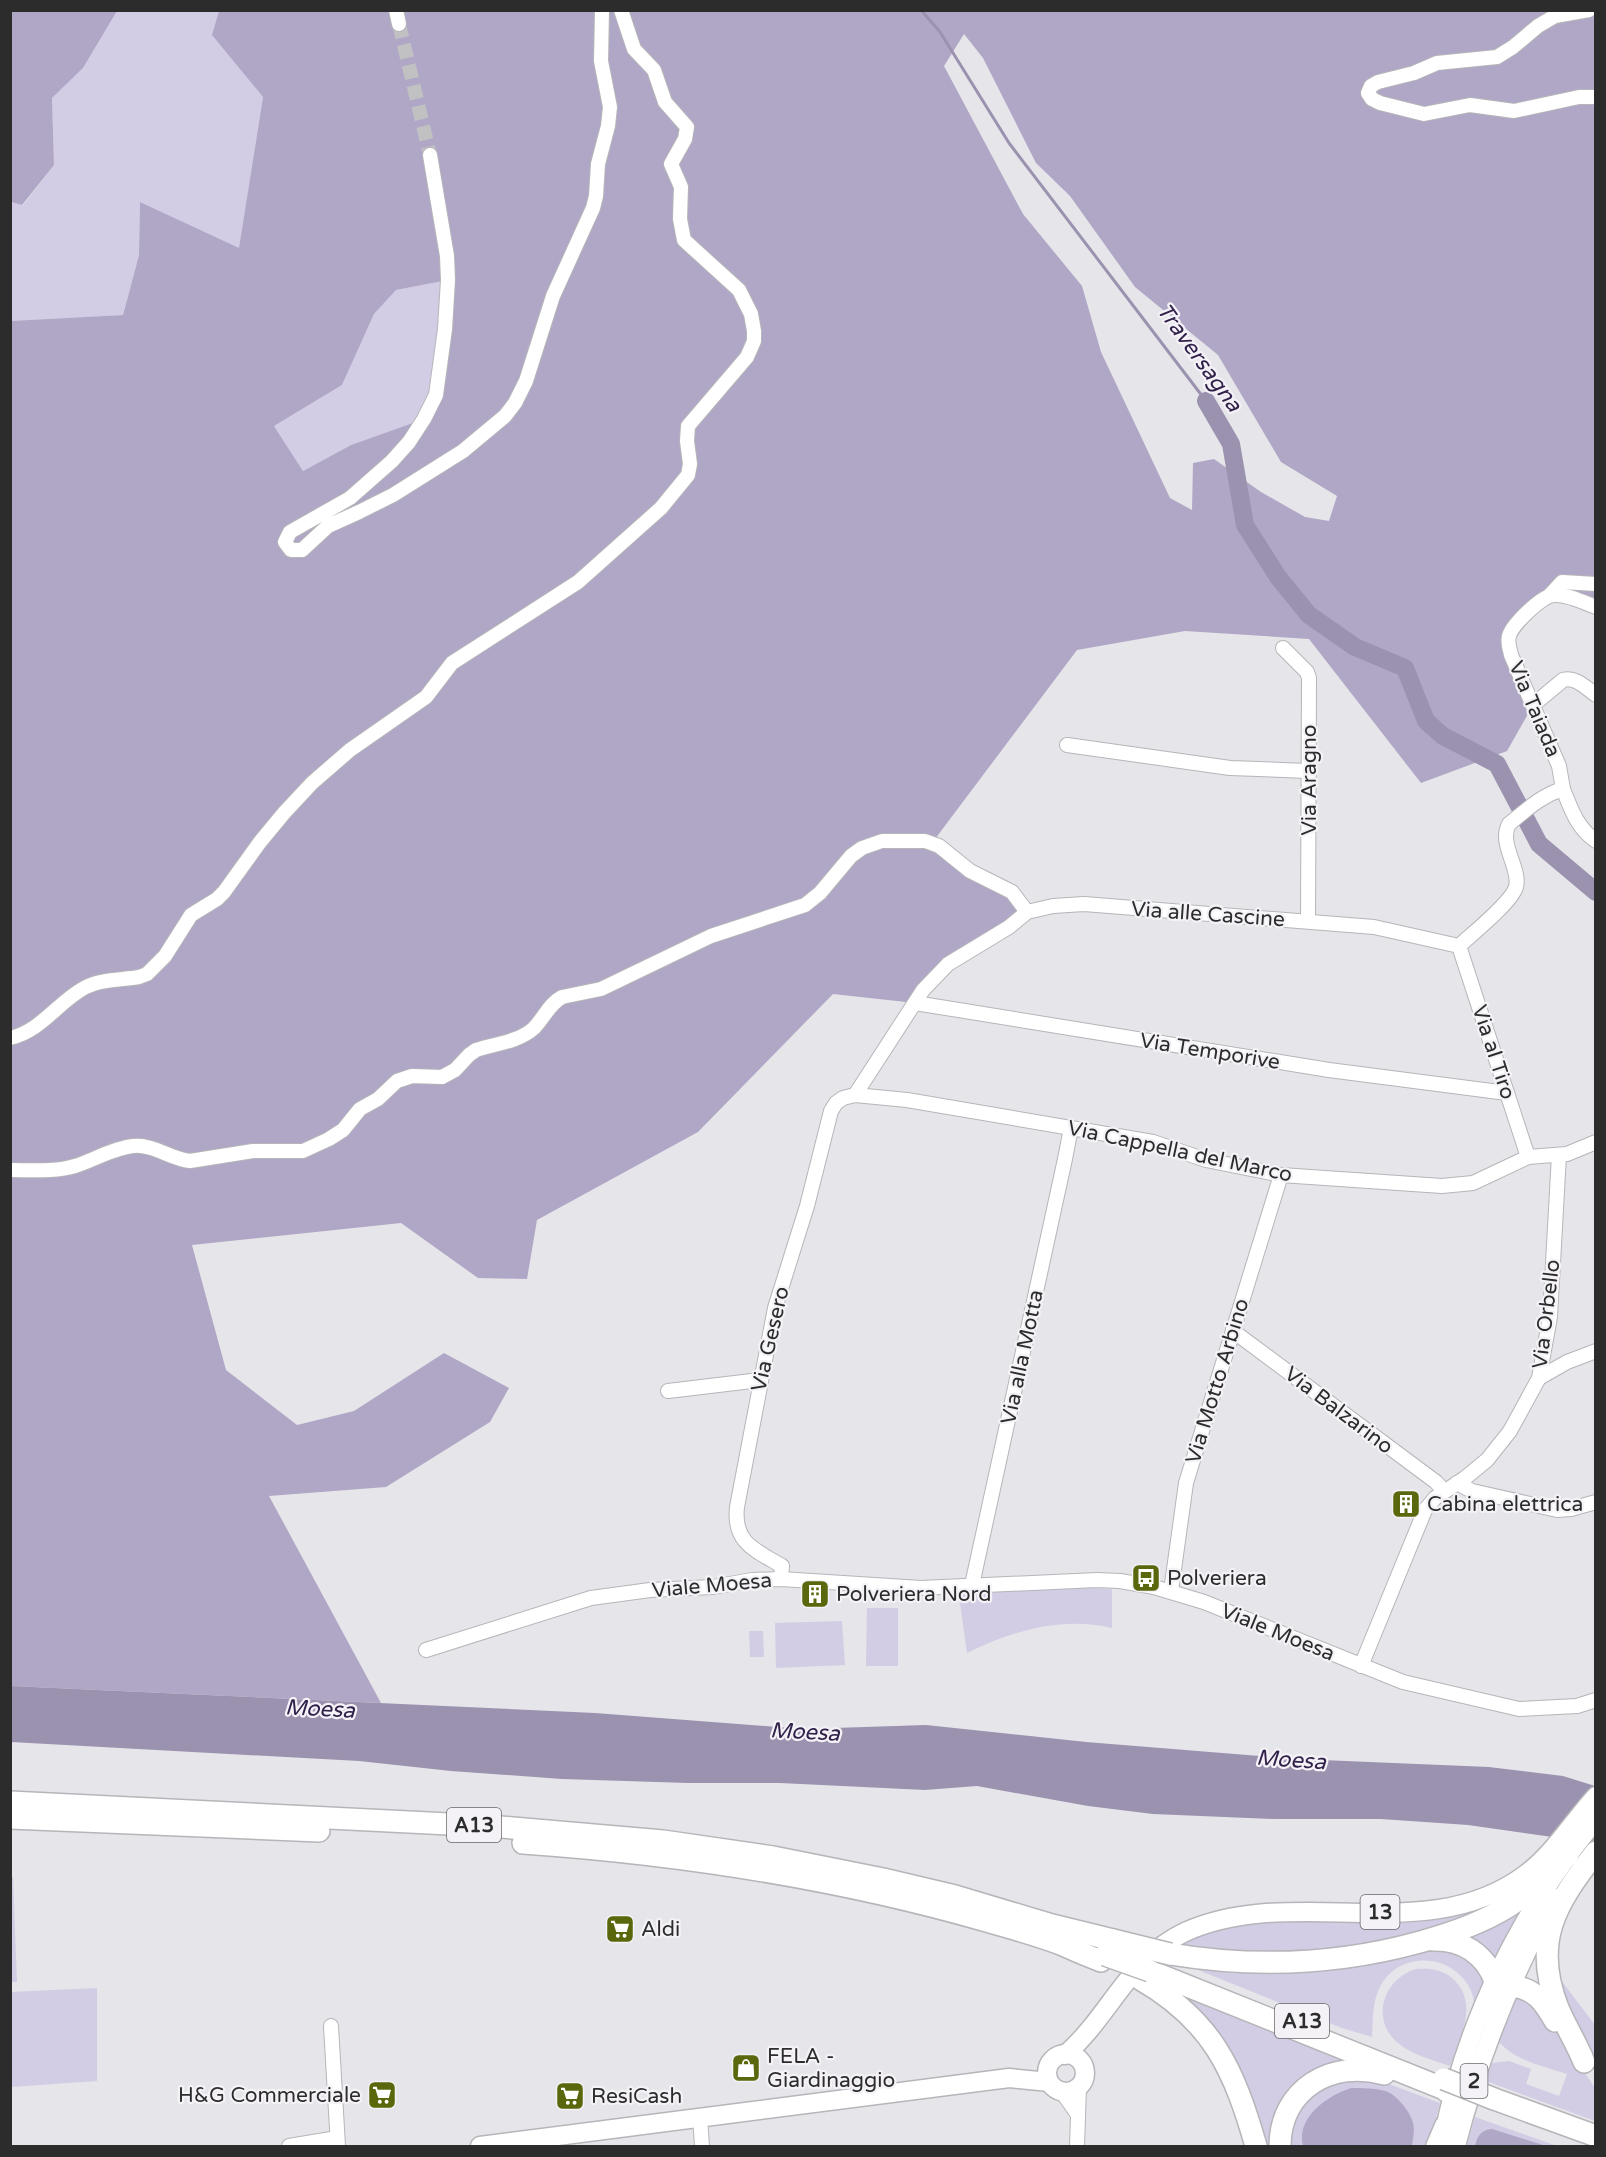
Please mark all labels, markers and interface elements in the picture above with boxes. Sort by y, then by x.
water label: Traversagna [1151,298,1248,417]
street label: Via Taiada [1503,657,1566,761]
street label: Via Aragno [1297,724,1322,836]
street label: Via alle Cascine [1130,897,1286,932]
street label: Via al Tiro [1467,1002,1521,1102]
street label: Via Temporive [1138,1028,1282,1075]
street label: Via Cappella del Marco [1065,1115,1294,1188]
street label: Via Orbello [1527,1258,1566,1370]
street label: Via Gesero [746,1284,795,1394]
street label: Via alla Motta [996,1288,1049,1427]
street label: Via Motto Arbino [1180,1296,1254,1467]
street label: Via Balzarino [1279,1361,1398,1459]
building icon: Cabina elettrica [1390,1488,1422,1520]
place label: Cabina elettrica [1427,1492,1583,1517]
bus stop icon: Polveriera [1130,1562,1162,1594]
place label: Polveriera [1167,1566,1267,1591]
street label: Viale Moesa [651,1568,773,1603]
building icon: Polveriera Nord [799,1578,831,1610]
place label: Polveriera Nord [836,1582,991,1607]
street label: Viale Moesa [1217,1598,1338,1667]
water label: Moesa [284,1694,356,1724]
water label: Moesa [769,1717,841,1747]
water label: Moesa [1255,1745,1327,1775]
road number: A13 [447,1808,501,1842]
road number: 13 [1360,1895,1400,1929]
supermarket icon: Aldi [604,1913,636,1945]
place label: Aldi [641,1917,680,1942]
road number: A13 [1275,2004,1329,2038]
place label: FELA - Giardinaggio [767,2044,895,2093]
shop icon: FELA - Giardinaggio [730,2052,762,2084]
road number: 2 [1460,2064,1488,2098]
supermarket icon: H&G Commerciale [366,2079,398,2111]
supermarket icon: ResiCash [554,2080,586,2112]
place label: H&G Commerciale [178,2083,361,2108]
place label: ResiCash [591,2084,682,2109]

